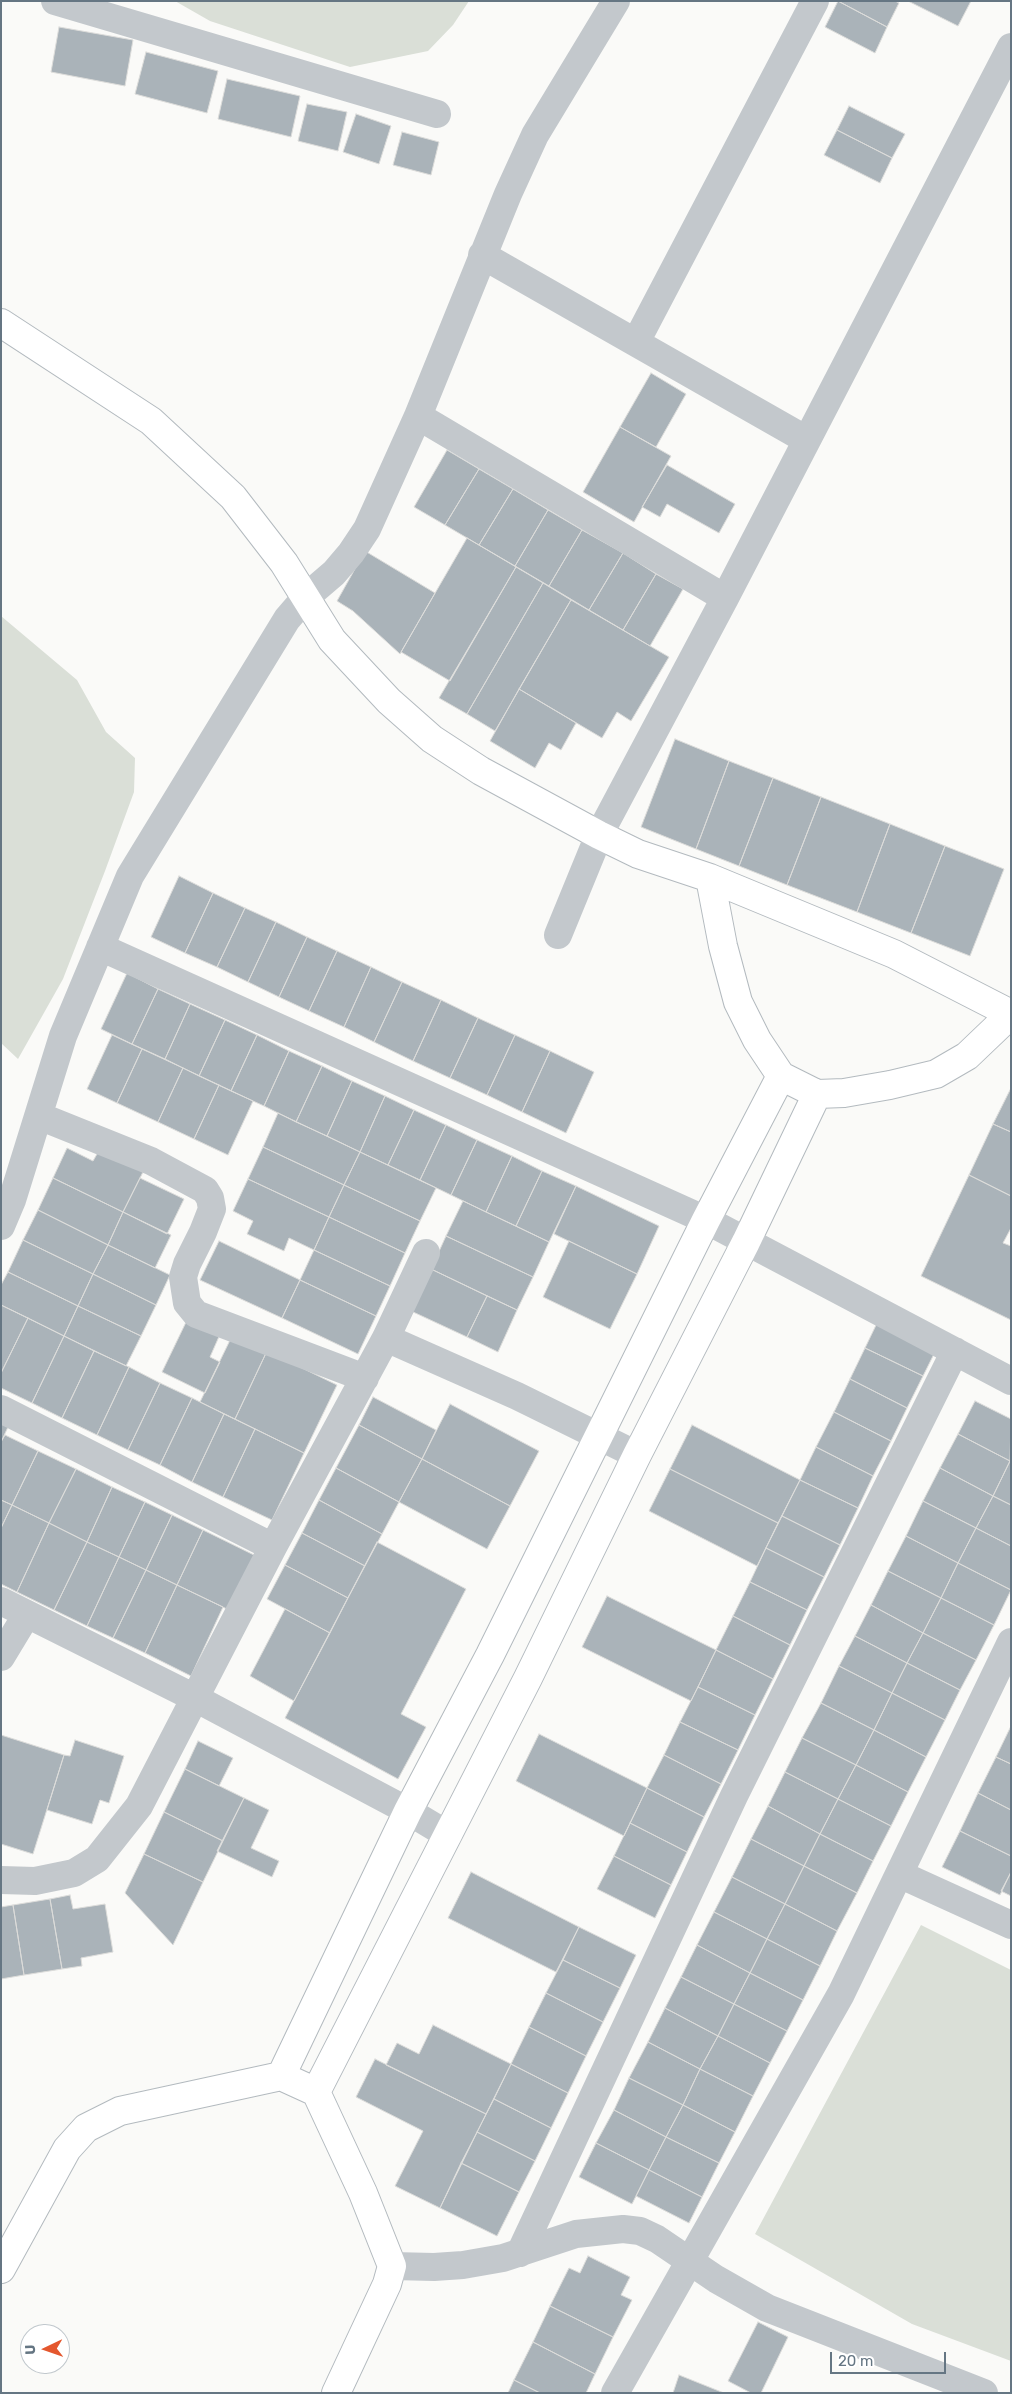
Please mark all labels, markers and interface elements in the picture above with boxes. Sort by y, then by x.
north arrow [20,2324,70,2374]
scale bar [832,2342,948,2374]
text: U [22,2344,39,2355]
text: 20 m [838,2352,873,2370]

